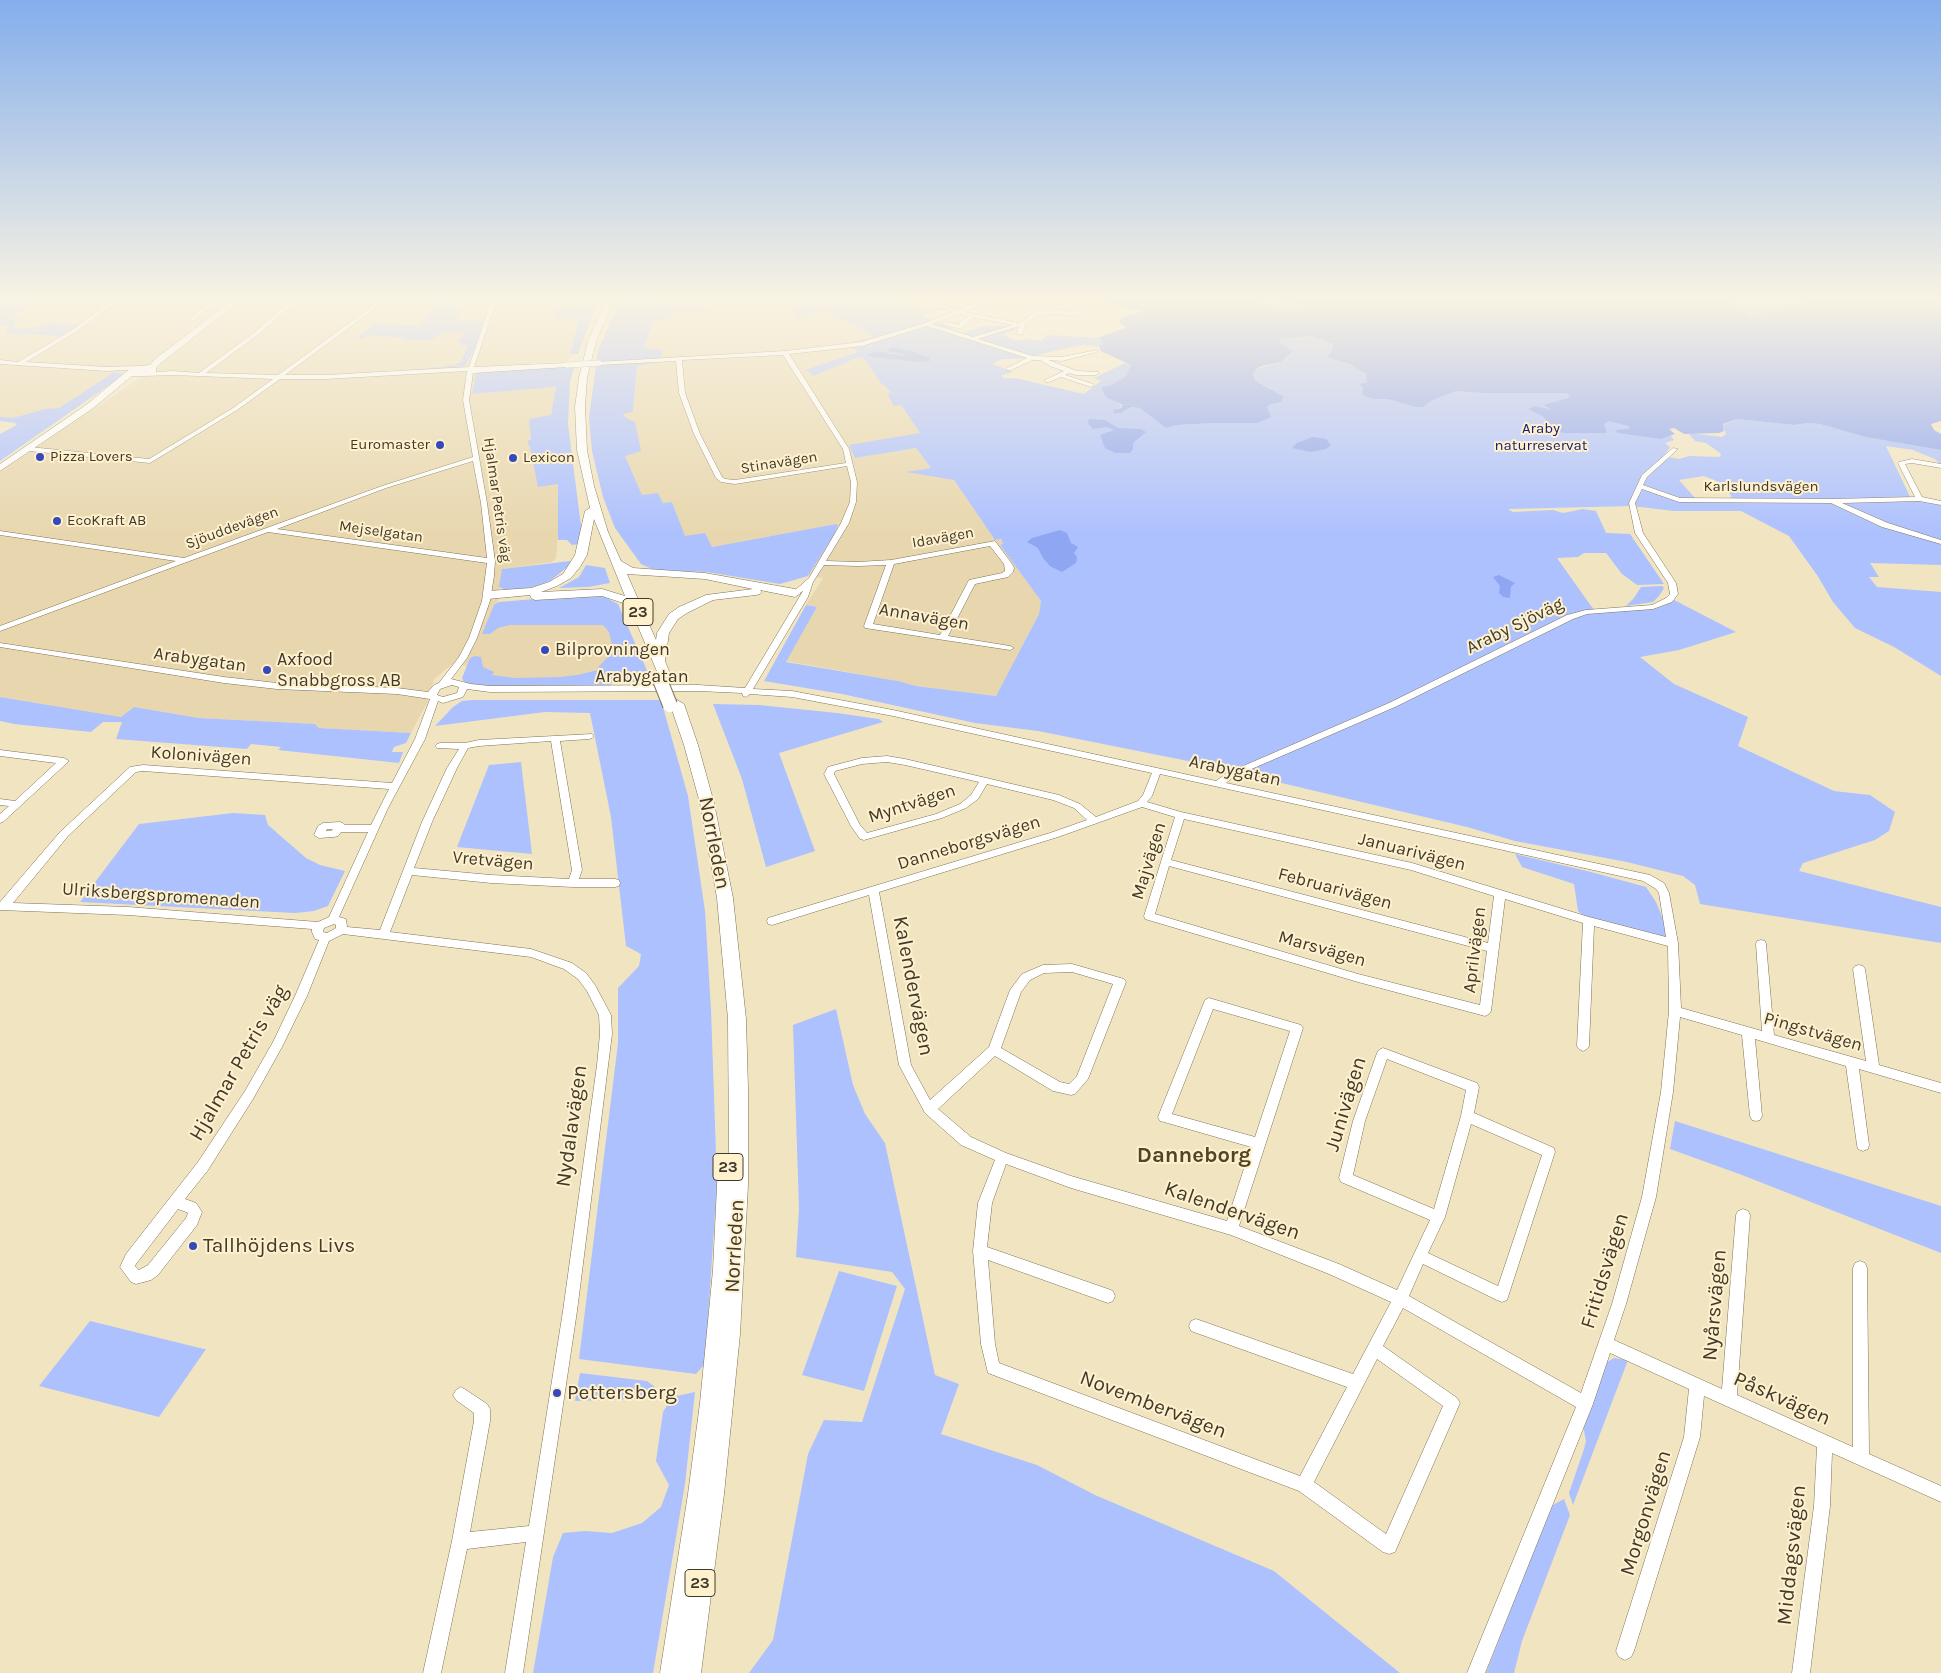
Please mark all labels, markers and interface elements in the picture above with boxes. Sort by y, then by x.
park label: Araby naturreservat [1494,420,1588,455]
place label: Euromaster [350,436,430,454]
street label: Hjalmar Petris väg [479,437,515,563]
marker: Euromaster [434,439,446,451]
place label: Pizza Lovers [50,448,133,466]
street label: Stinavägen [739,448,819,478]
place label: Lexicon [523,449,575,467]
marker: Pizza Lovers [34,451,46,463]
marker: Lexicon [507,452,519,464]
street label: Karlslundsvägen [1704,478,1818,496]
street label: Sjöuddevägen [183,503,281,553]
place label: EcoKraft AB [67,512,146,530]
marker: EcoKraft AB [51,515,63,527]
street label: Mejselgatan [338,517,424,547]
street label: Idavägen [911,524,975,552]
street label: Araby Sjöväg [1463,593,1567,659]
road number: 23 [623,598,653,626]
street label: Annavägen [877,598,971,636]
place label: Bilprovningen [555,639,670,661]
street label: Arabygatan [152,643,248,677]
marker: Bilprovningen [539,644,551,656]
place label: Axfood Snabbgross AB [277,649,401,692]
marker: Axfood Snabbgross AB [261,664,273,676]
street label: Arabygatan [595,666,689,688]
street label: Kolonivägen [150,742,252,770]
street label: Arabygatan [1187,751,1283,791]
street label: Myntvägen [866,780,958,828]
street label: Norrleden [693,795,735,891]
street label: Danneborgsvägen [895,811,1043,875]
street label: Majvägen [1127,820,1171,902]
street label: Januarivägen [1356,828,1468,876]
street label: Vretvägen [451,847,535,875]
street label: Februarivägen [1276,863,1394,915]
street label: Ulriksbergspromenaden [61,878,261,914]
street label: Aprilvägen [1459,906,1491,994]
street label: Kalendervägen [887,914,939,1058]
street label: Marsvägen [1276,926,1368,972]
street label: Hjalmar Petris väg [184,980,294,1146]
street label: Pingstvägen [1761,1008,1865,1056]
street label: Junivägen [1320,1054,1372,1154]
street label: Nydalavägen [551,1063,593,1189]
district label: Danneborg [1137,1143,1251,1169]
road number: 23 [713,1154,743,1180]
street label: Kalendervägen [1161,1176,1303,1246]
street label: Norrleden [720,1199,750,1293]
street label: Fritidsvägen [1575,1210,1635,1332]
place label: Tallhöjdens Livs [203,1233,355,1259]
marker: Tallhöjdens Livs [187,1240,199,1252]
street label: Nyårsvägen [1698,1248,1732,1362]
street label: Novembervägen [1076,1365,1230,1445]
street label: Påskvägen [1730,1366,1834,1432]
place label: Pettersberg [567,1380,677,1406]
marker: Pettersberg [551,1387,563,1399]
street label: Morgonvägen [1615,1447,1677,1579]
street label: Middagsvägen [1772,1484,1812,1626]
road number: 23 [685,1570,715,1596]

